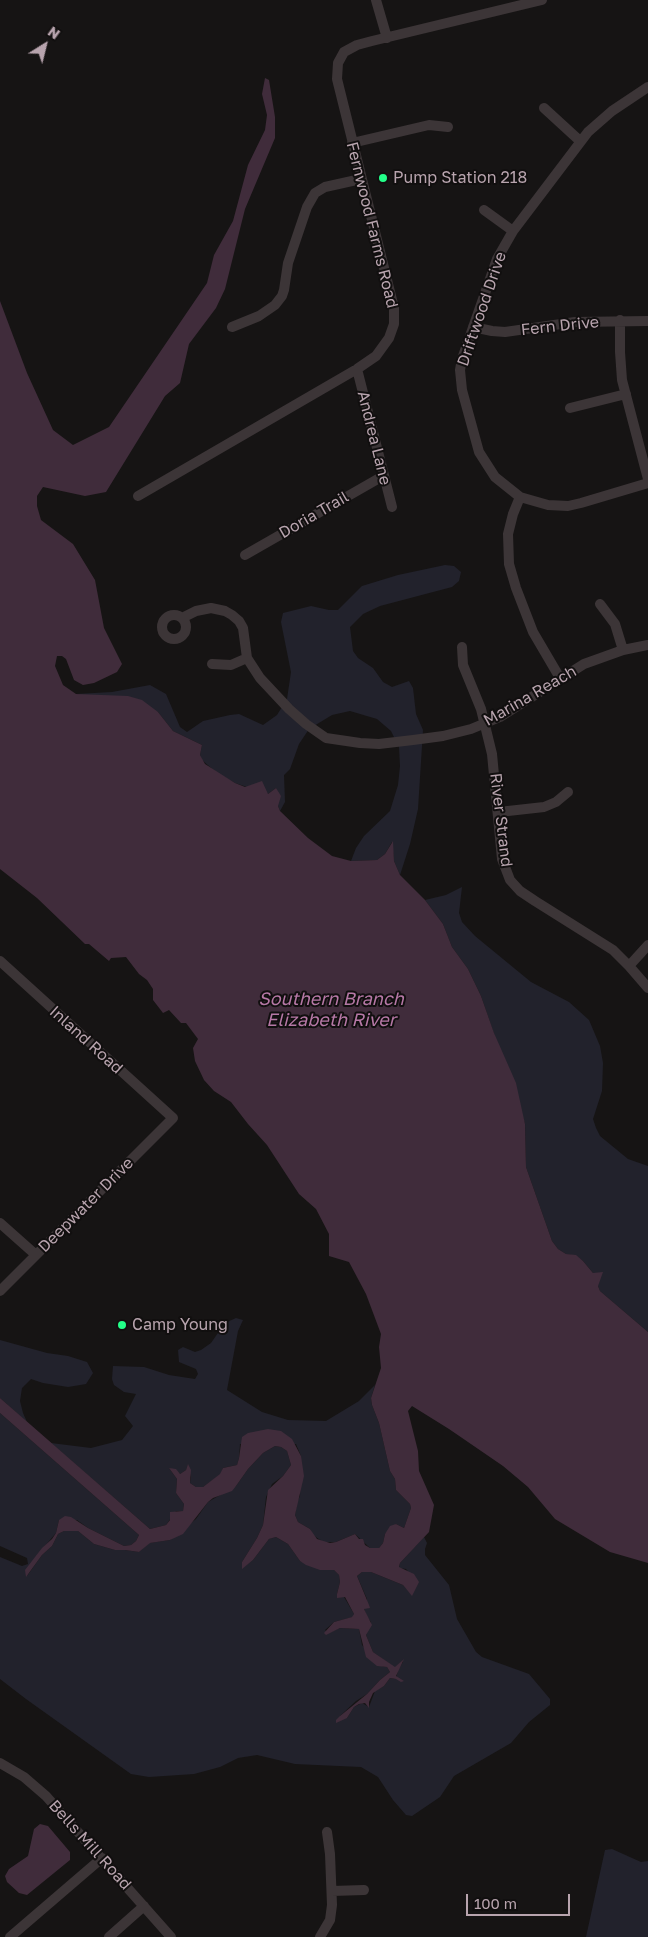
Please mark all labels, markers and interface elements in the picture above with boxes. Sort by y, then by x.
north arrow [20,20,70,70]
text: N [45,22,63,42]
street label: Fernwood Farms Road [342,140,402,310]
place label: Pump Station 218 [393,168,527,188]
marker: Pump Station 218 [377,172,389,184]
street label: Driftwood Drive [453,249,511,369]
street label: Fern Drive [520,312,600,340]
street label: Andrea Lane [353,389,395,487]
street label: Doria Trail [276,487,352,543]
street label: Marina Reach [480,662,580,730]
street label: River Strand [486,772,516,868]
water label: Southern Branch Elizabeth River [258,988,404,1030]
street label: Inland Road [45,1002,127,1078]
street label: Deepwater Drive [34,1153,138,1257]
place label: Camp Young [132,1315,228,1335]
marker: Camp Young [116,1319,128,1331]
street label: Bells Mill Road [45,1796,135,1894]
scale bar [468,1884,572,1916]
text: 100 m [474,1894,517,1912]

